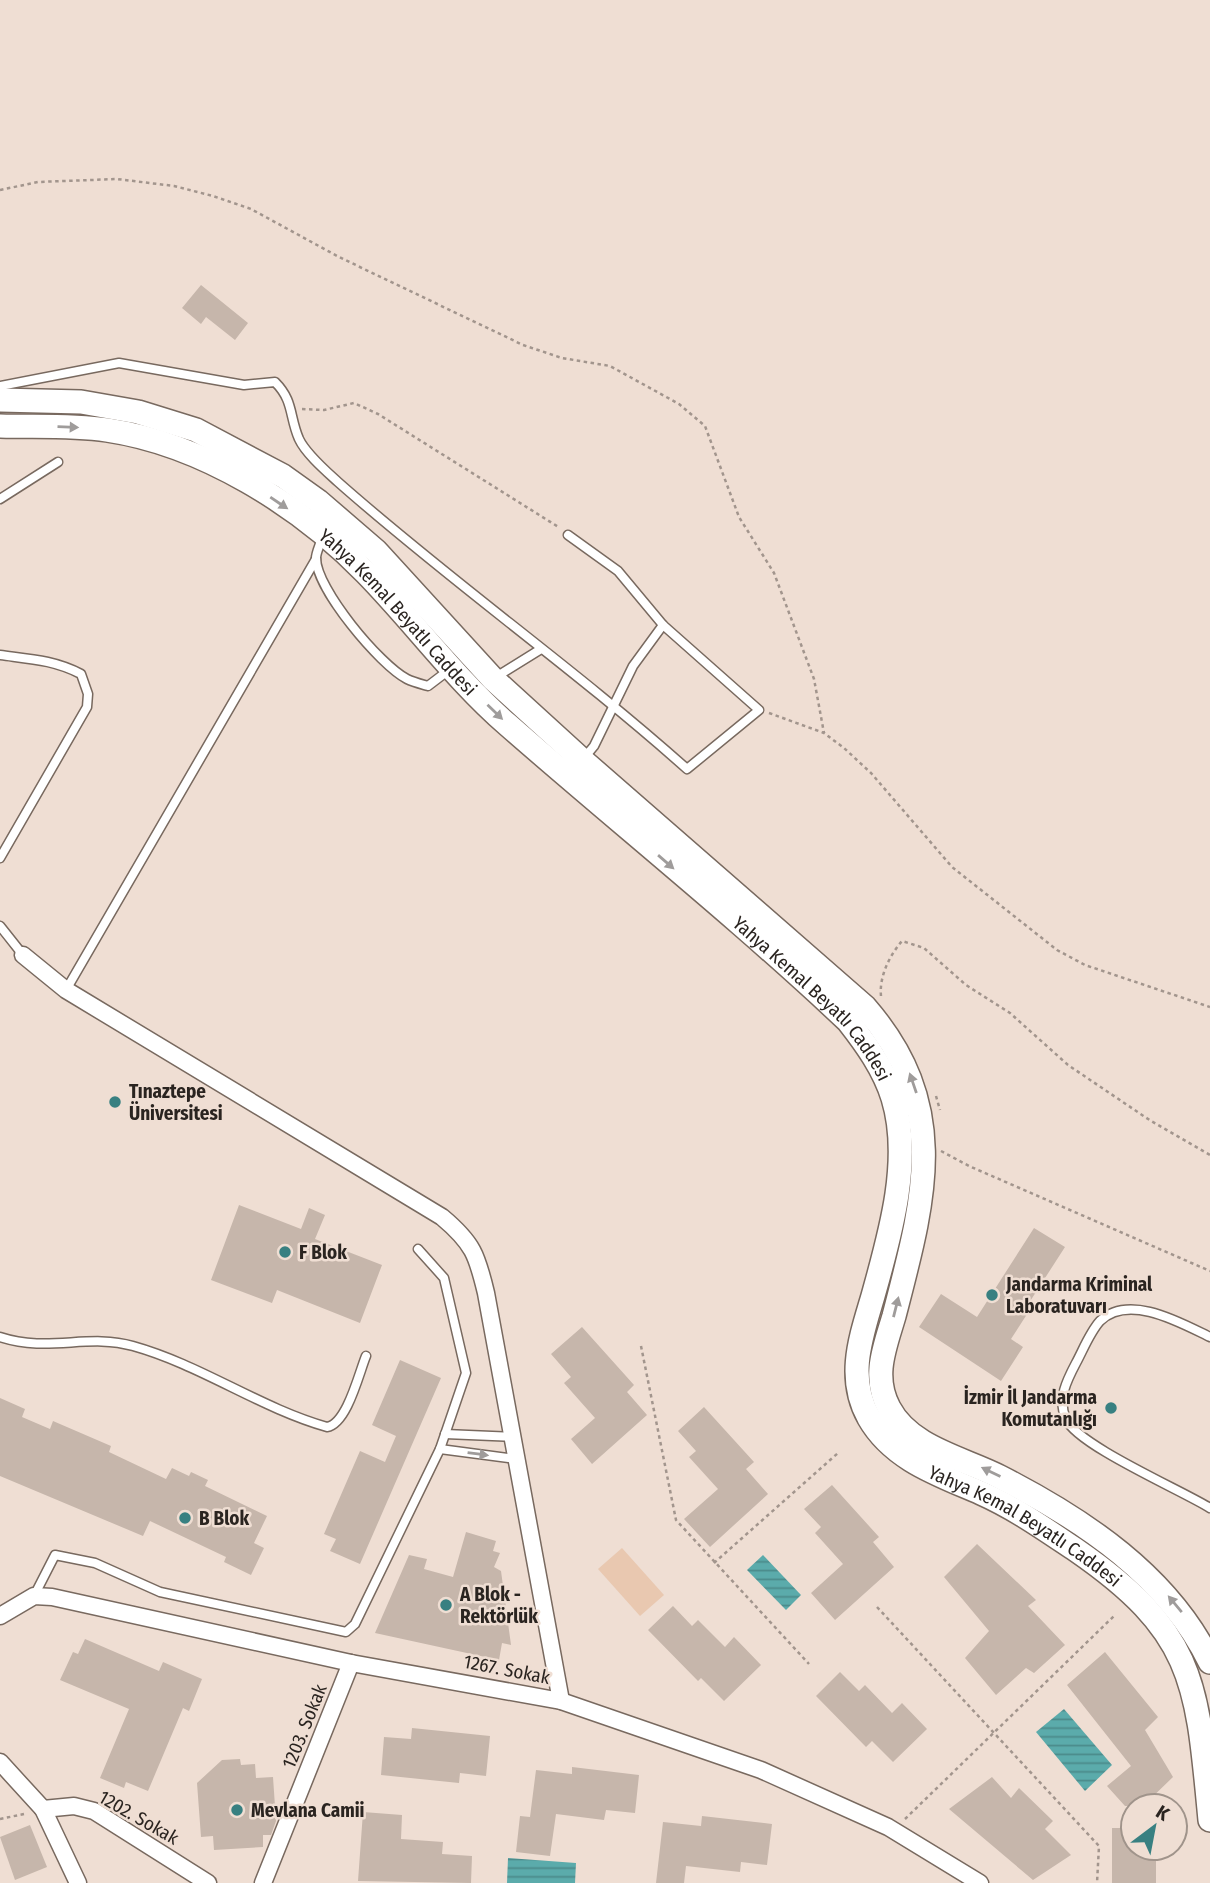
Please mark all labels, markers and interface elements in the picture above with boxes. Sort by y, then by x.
one-way arrow [57,422,79,433]
one-way arrow [270,496,288,510]
street label: Yahya Kemal Beyatlı Caddesi [314,524,481,700]
one-way arrow [486,703,502,720]
one-way arrow [657,854,675,870]
street label: Yahya Kemal Beyatlı Caddesi [728,912,896,1084]
one-way arrow [907,1073,918,1094]
place label: Tınaztepe Üniversitesi [129,1080,223,1125]
marker: Tınaztepe Üniversitesi [107,1094,123,1110]
place label: F Blok [299,1241,347,1264]
marker: F Blok [277,1244,293,1260]
place label: Jandarma Kriminal Laboratuvarı [1005,1273,1153,1318]
marker: Jandarma Kriminal Laboratuvarı [984,1287,1000,1303]
one-way arrow [891,1296,902,1318]
place label: İzmir İl Jandarma Komutanlığı [964,1385,1097,1431]
marker: İzmir İl Jandarma Komutanlığı [1103,1400,1119,1416]
one-way arrow [467,1449,489,1460]
street label: Yahya Kemal Beyatlı Caddesi [925,1461,1126,1592]
one-way arrow [981,1467,1001,1478]
place label: B Blok [199,1507,249,1530]
marker: B Blok [177,1510,193,1526]
place label: A Blok - Rektörlük [459,1583,538,1628]
one-way arrow [1167,1596,1182,1614]
marker: A Blok - Rektörlük [438,1597,454,1613]
street label: 1267. Sokak [462,1650,552,1689]
street label: 1203. Sokak [277,1681,332,1772]
street label: 1202. Sokak [95,1785,183,1850]
north arrow [1119,1792,1189,1862]
place label: Mevlana Camii [251,1799,365,1822]
text: K [1152,1800,1174,1826]
marker: Mevlana Camii [229,1802,245,1818]

